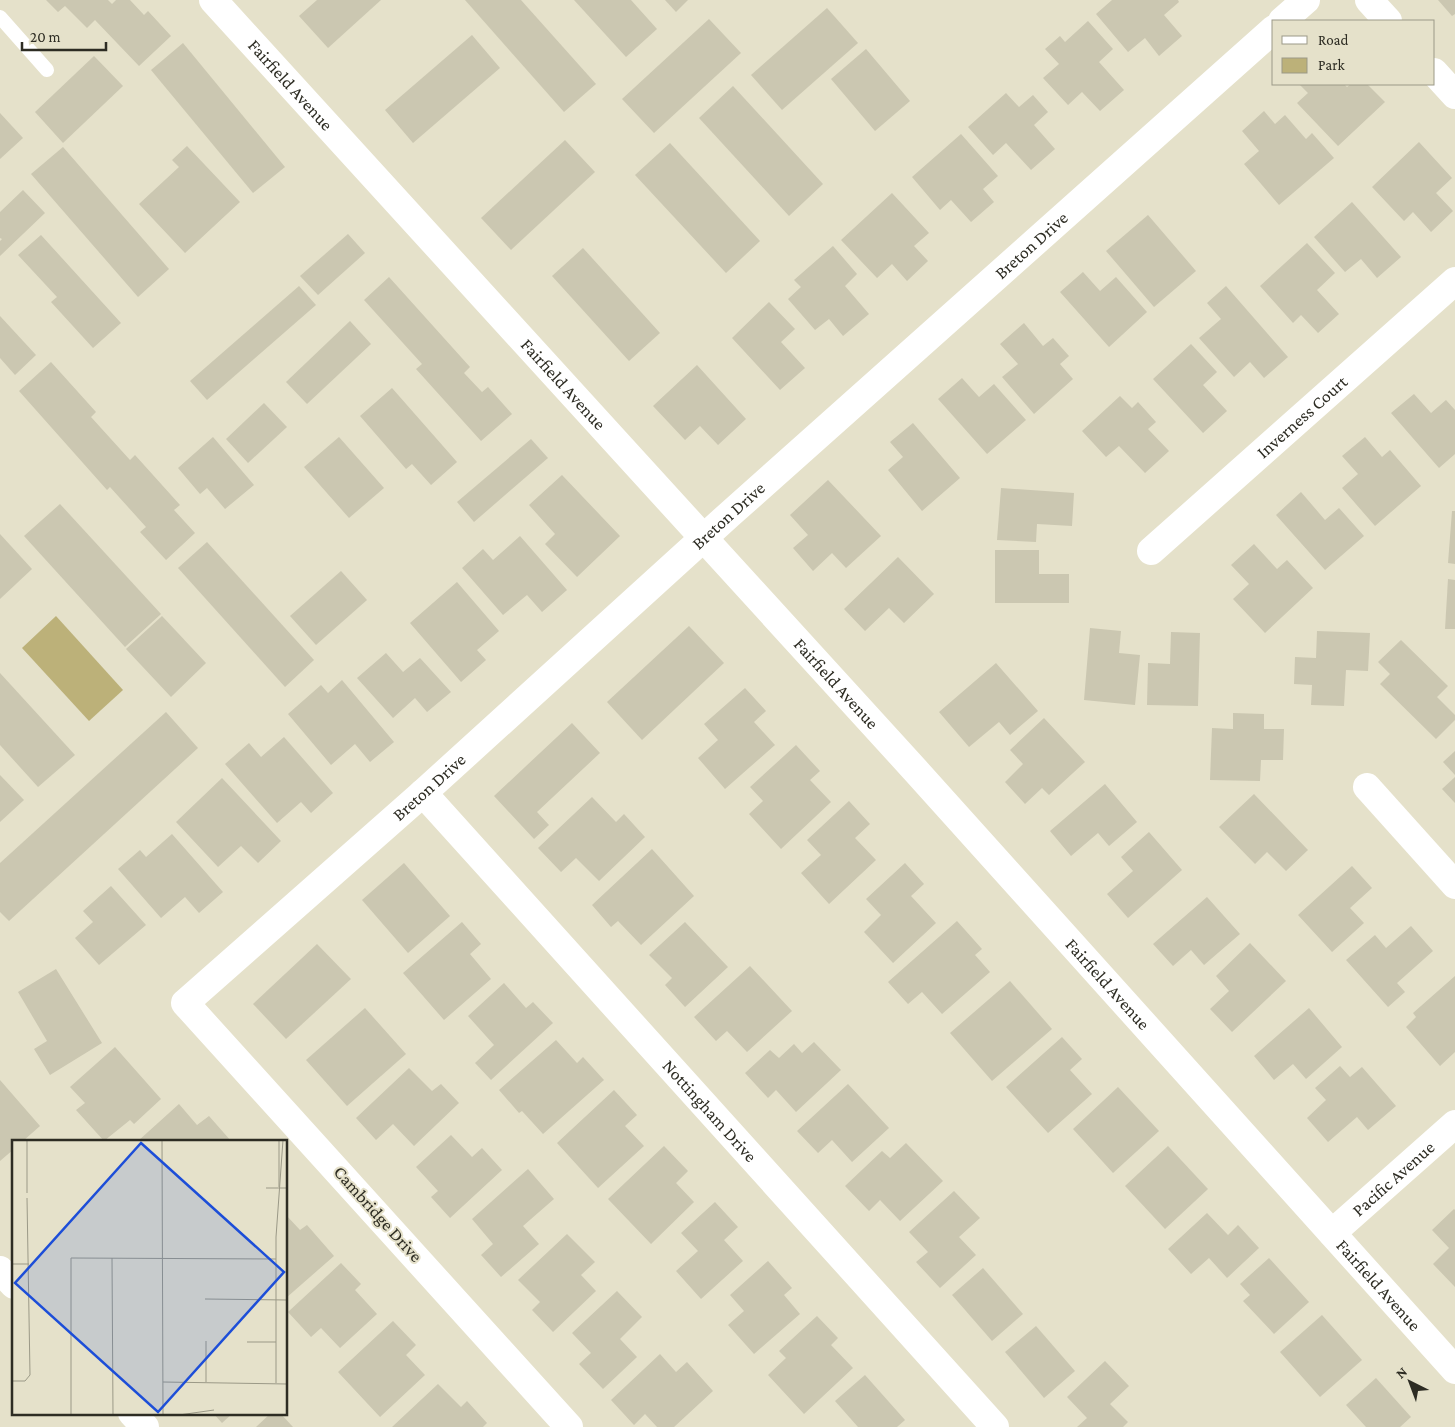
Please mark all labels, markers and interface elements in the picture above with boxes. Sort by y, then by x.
scale bar [22,20,106,52]
legend [1272,20,1435,85]
text: 20 m [30,29,61,45]
text: Road [1318,32,1349,48]
street label: Fairfield Avenue [244,35,337,135]
text: Park [1318,57,1345,73]
street label: Breton Drive [991,208,1072,283]
street label: Fairfield Avenue [517,335,610,434]
street label: Inverness Court [1253,371,1352,462]
street label: Breton Drive [688,478,769,553]
street label: Fairfield Avenue [790,634,883,733]
street label: Breton Drive [389,749,470,825]
street label: Fairfield Avenue [1061,934,1154,1034]
street label: Nottingham Drive [658,1056,761,1166]
street label: Pacific Avenue [1348,1137,1439,1220]
inset map [12,1140,288,1414]
street label: Cambridge Drive [330,1162,426,1266]
street label: Fairfield Avenue [1332,1235,1425,1335]
north arrow [1385,1357,1435,1407]
text: N [1392,1363,1411,1381]

